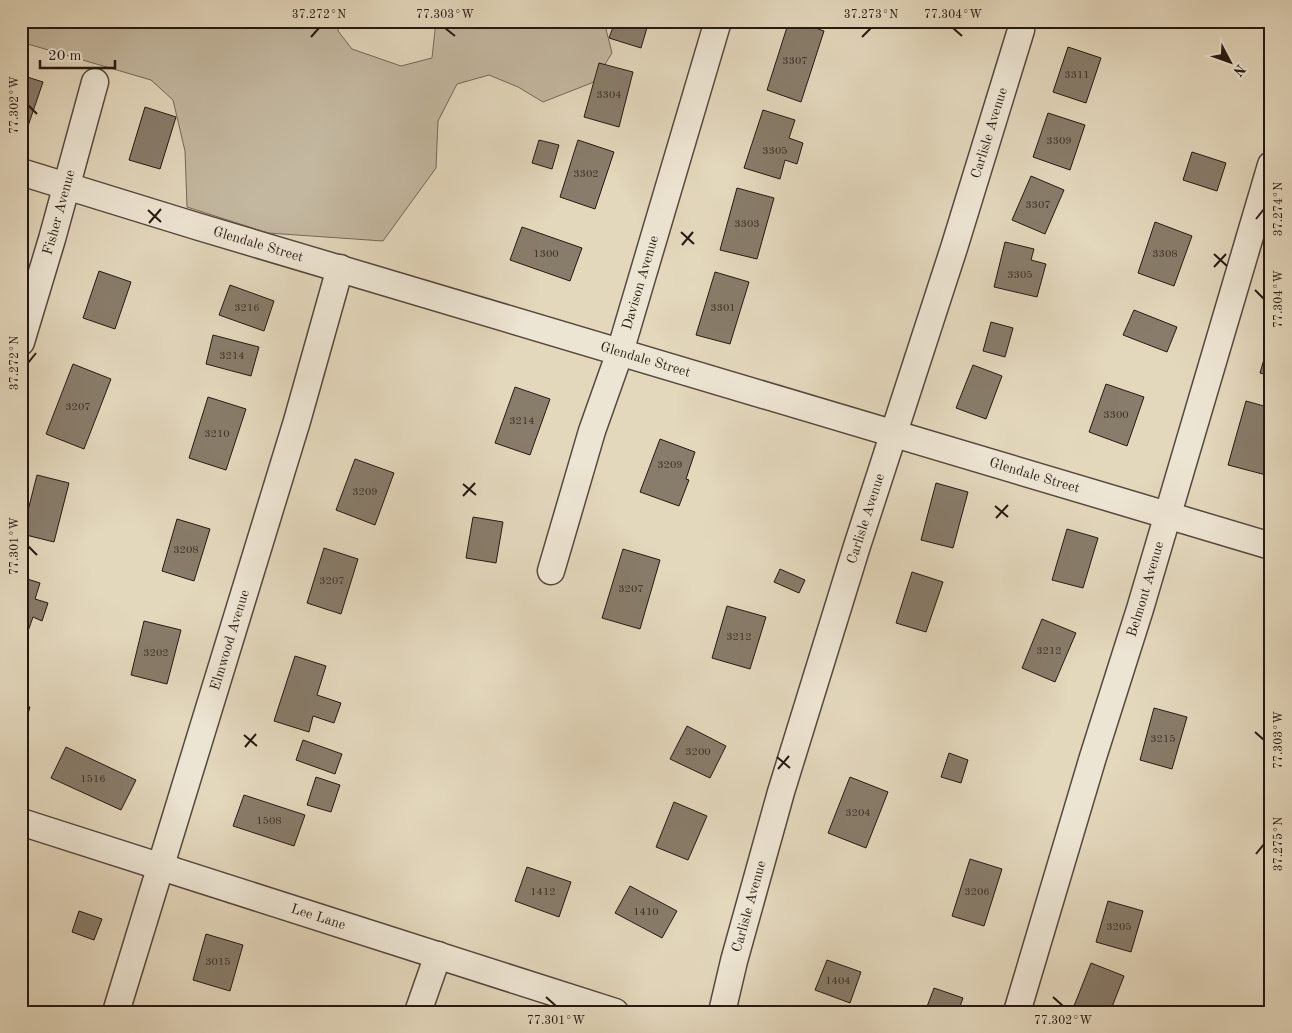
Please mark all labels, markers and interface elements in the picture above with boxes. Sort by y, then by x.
text: 37.272°N [292,9,346,21]
text: 77.303°W [416,9,474,21]
text: 37.273°N [844,9,898,21]
text: 77.304°W [924,9,982,21]
scale bar [40,38,115,70]
north arrow [1204,38,1254,88]
text: 20 m [48,49,82,64]
house number: 3307 [782,56,808,67]
text: N [1230,61,1248,79]
house number: 3311 [1064,70,1090,81]
text: 77.302°W [9,76,21,134]
street label: Carlisle Avenue [969,86,1010,180]
house number: 3304 [596,90,622,101]
house number: 3309 [1046,136,1072,147]
house number: 3305 [762,146,788,157]
street label: Fisher Avenue [41,168,78,257]
house number: 3302 [573,169,599,180]
text: 37.274°N [1273,182,1285,236]
house number: 3307 [1025,200,1051,211]
house number: 3303 [734,219,760,230]
street label: Glendale Street [211,224,305,265]
street label: Davison Avenue [620,234,661,331]
house number: 1300 [533,249,559,260]
house number: 3308 [1152,249,1178,260]
house number: 3305 [1007,270,1033,281]
text: 77.304°W [1273,270,1285,328]
house number: 3216 [234,303,260,314]
house number: 3301 [710,303,736,314]
text: 37.272°N [9,336,21,390]
street label: Glendale Street [599,340,692,380]
house number: 3214 [219,351,245,362]
house number: 3207 [65,402,91,413]
house number: 3300 [1103,410,1129,421]
house number: 3214 [509,416,535,427]
house number: 3210 [204,429,230,440]
street label: Glendale Street [988,456,1081,496]
house number: 3209 [657,460,683,471]
street label: Carlisle Avenue [845,472,887,566]
house number: 3209 [352,487,378,498]
text: 77.301°W [9,517,21,575]
street label: Belmont Avenue [1125,540,1167,639]
house number: 3208 [173,545,199,556]
house number: 3207 [319,576,345,587]
house number: 3207 [618,584,644,595]
street label: Elmwood Avenue [208,588,252,692]
house number: 3212 [726,632,752,643]
house number: 3212 [1036,646,1062,657]
house number: 3202 [143,648,169,659]
text: 77.303°W [1273,711,1285,769]
house number: 3215 [1150,734,1176,745]
house number: 3200 [685,747,711,758]
house number: 1516 [80,774,106,785]
house number: 3204 [845,808,871,819]
house number: 1508 [256,816,282,827]
text: 37.275°N [1272,817,1285,871]
street label: Carlisle Avenue [730,859,769,954]
house number: 1412 [530,887,556,898]
house number: 3206 [964,887,990,898]
street label: Lee Lane [289,902,347,932]
house number: 1410 [633,907,659,918]
house number: 3205 [1106,922,1132,933]
house number: 3015 [205,957,231,968]
house number: 1404 [825,976,851,987]
text: 77.301°W [527,1015,585,1027]
text: 77.302°W [1034,1015,1092,1027]

